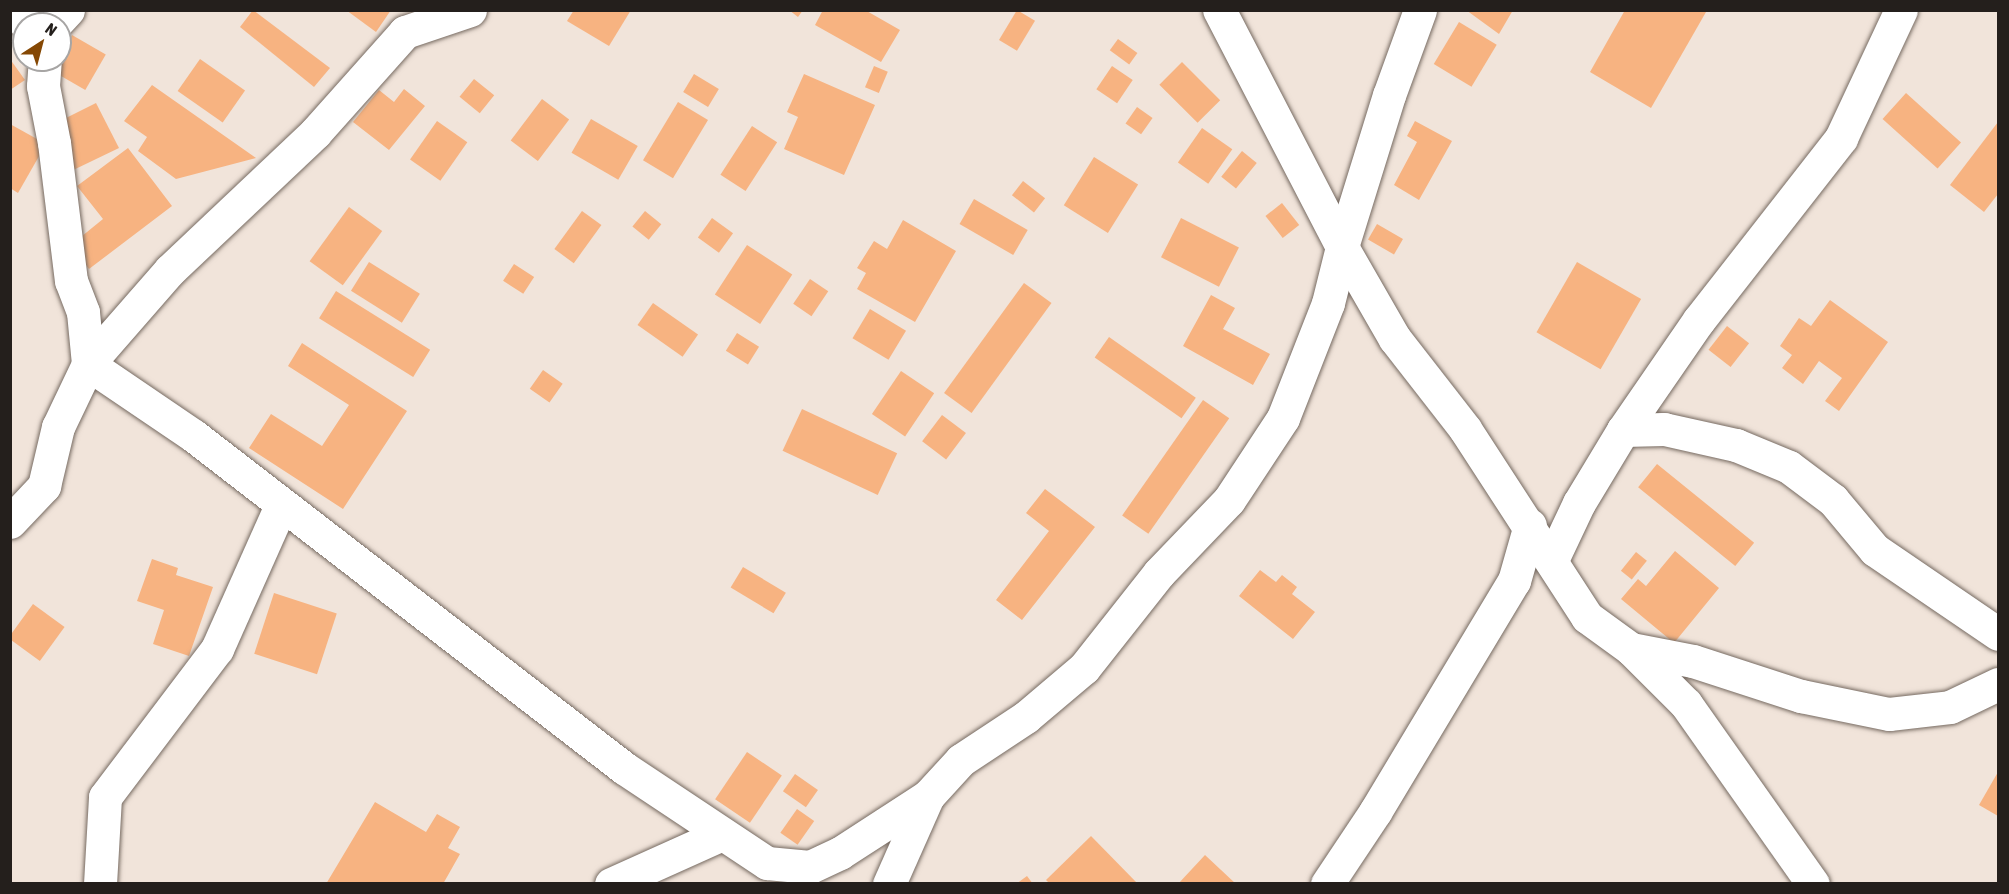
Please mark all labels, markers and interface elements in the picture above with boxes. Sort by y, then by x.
north arrow [12,12,72,72]
text: N [42,19,61,39]

